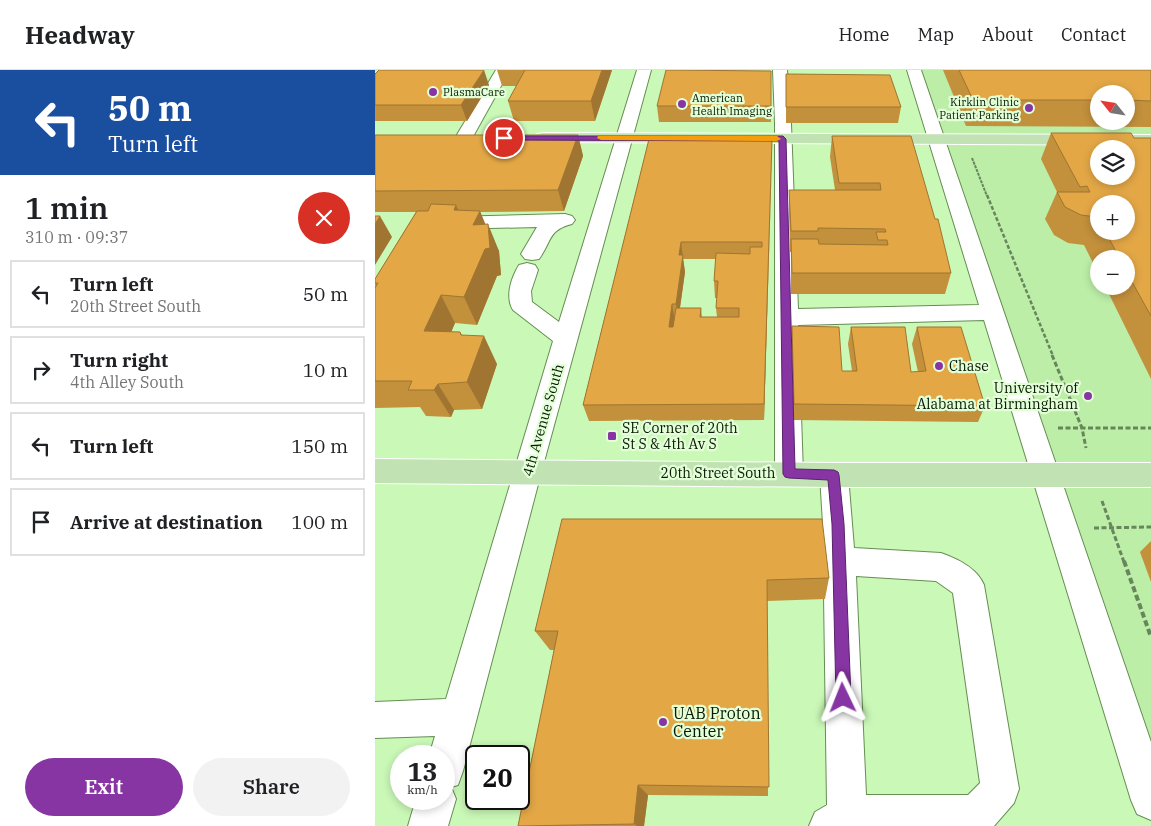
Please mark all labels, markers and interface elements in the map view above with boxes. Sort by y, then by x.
text: Headway [25,19,135,51]
text: Home [838,23,890,46]
text: Map [918,23,954,46]
text: About [982,23,1033,46]
text: Contact [1061,23,1126,46]
text: 50 m [108,85,192,131]
place label: PlasmaCare [443,85,505,99]
north arrow [1090,85,1135,130]
map controls [1090,85,1135,295]
marker: PlasmaCare [427,86,439,98]
icon: left [25,90,90,155]
place label: American Health Imaging [692,91,772,118]
place label: Kirklin Clinic Patient Parking [939,95,1019,122]
marker: American Health Imaging [676,98,688,110]
marker: Kirklin Clinic Patient Parking [1023,102,1035,114]
pin [483,117,525,159]
icon: arrive [490,124,518,152]
text: Turn left [108,129,198,158]
button: layers [1090,140,1135,185]
text: 1 min [25,188,108,227]
button: close [298,192,350,244]
button: + [1090,195,1135,240]
text: 310 m · 09:37 [25,227,128,247]
button: − [1090,250,1135,295]
text: Turn left [70,272,153,296]
icon: left [27,280,55,308]
text: 50 m [303,282,348,306]
text: 20th Street South [70,296,201,316]
text: Turn right [70,348,168,372]
icon: right [27,356,55,384]
place label: Chase [949,357,989,375]
text: 10 m [303,358,348,382]
marker: Chase [933,360,945,372]
street label: 4th Avenue South [518,361,568,478]
text: 4th Alley South [70,372,184,392]
place label: University of Alabama at Birmingham [917,379,1079,413]
marker: University of Alabama at Birmingham [1082,390,1094,402]
place label: SE Corner of 20th St S & 4th Av S [622,419,738,453]
marker: SE Corner of 20th St S & 4th Av S [606,430,618,442]
icon: left [27,432,55,460]
text: Turn left [70,434,153,458]
text: 150 m [291,434,348,458]
street label: 20th Street South [661,464,776,482]
icon: arrive [27,508,55,536]
text: Arrive at destination [70,510,263,534]
text: 100 m [291,510,348,534]
position arrow [816,671,868,723]
place label: UAB Proton Center [673,703,761,741]
marker: UAB Proton Center [657,716,669,728]
speed limit sign: 20 [465,745,530,810]
text: 13 [407,755,438,788]
button: Exit [25,758,183,816]
button: Share [193,758,350,816]
text: km/h [407,782,438,797]

